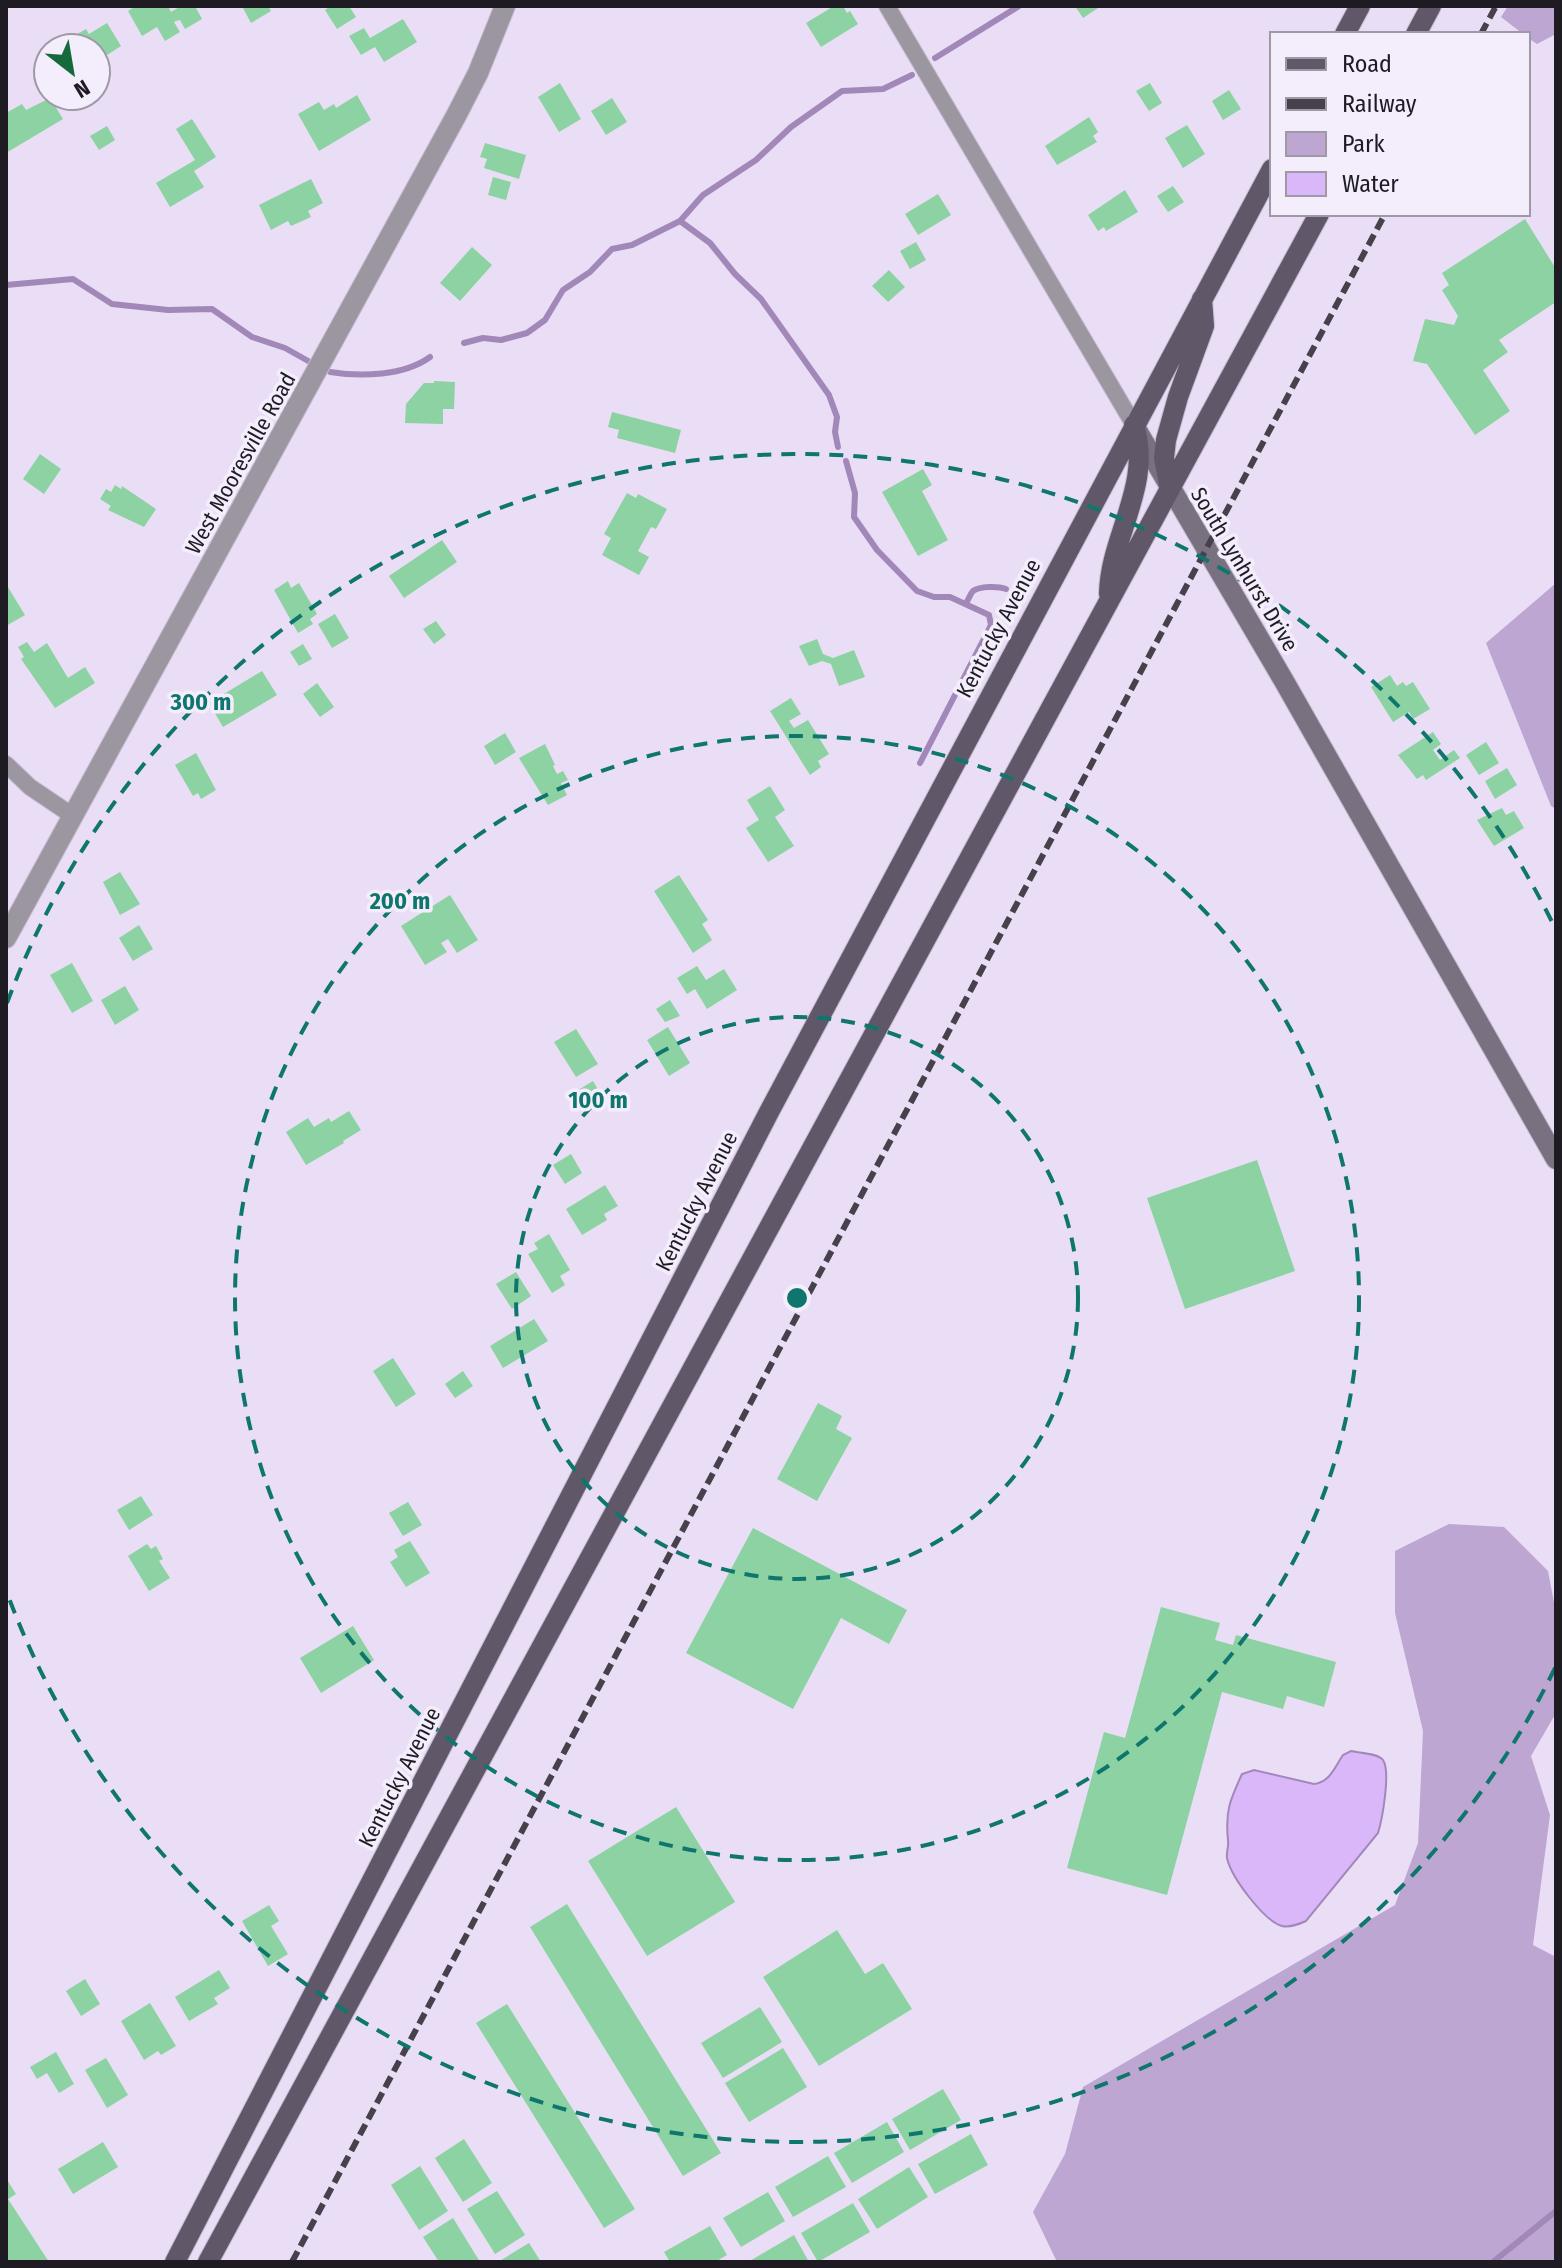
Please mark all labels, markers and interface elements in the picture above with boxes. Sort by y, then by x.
north arrow [32,32,112,112]
legend [1270,32,1530,216]
text: Road [1342,50,1392,78]
text: N [69,74,95,104]
text: Railway [1342,90,1417,118]
text: Park [1342,130,1385,158]
text: Water [1342,170,1399,198]
street label: West Mooresville Road [179,368,301,559]
street label: South Lynhurst Drive [1185,482,1304,656]
street label: Kentucky Avenue [951,554,1046,702]
text: 300 m [170,688,231,716]
text: 200 m [369,887,430,915]
text: 100 m [568,1086,628,1114]
street label: Kentucky Avenue [650,1127,743,1276]
centre of rings [783,1284,811,1312]
street label: Kentucky Avenue [353,1703,446,1852]

